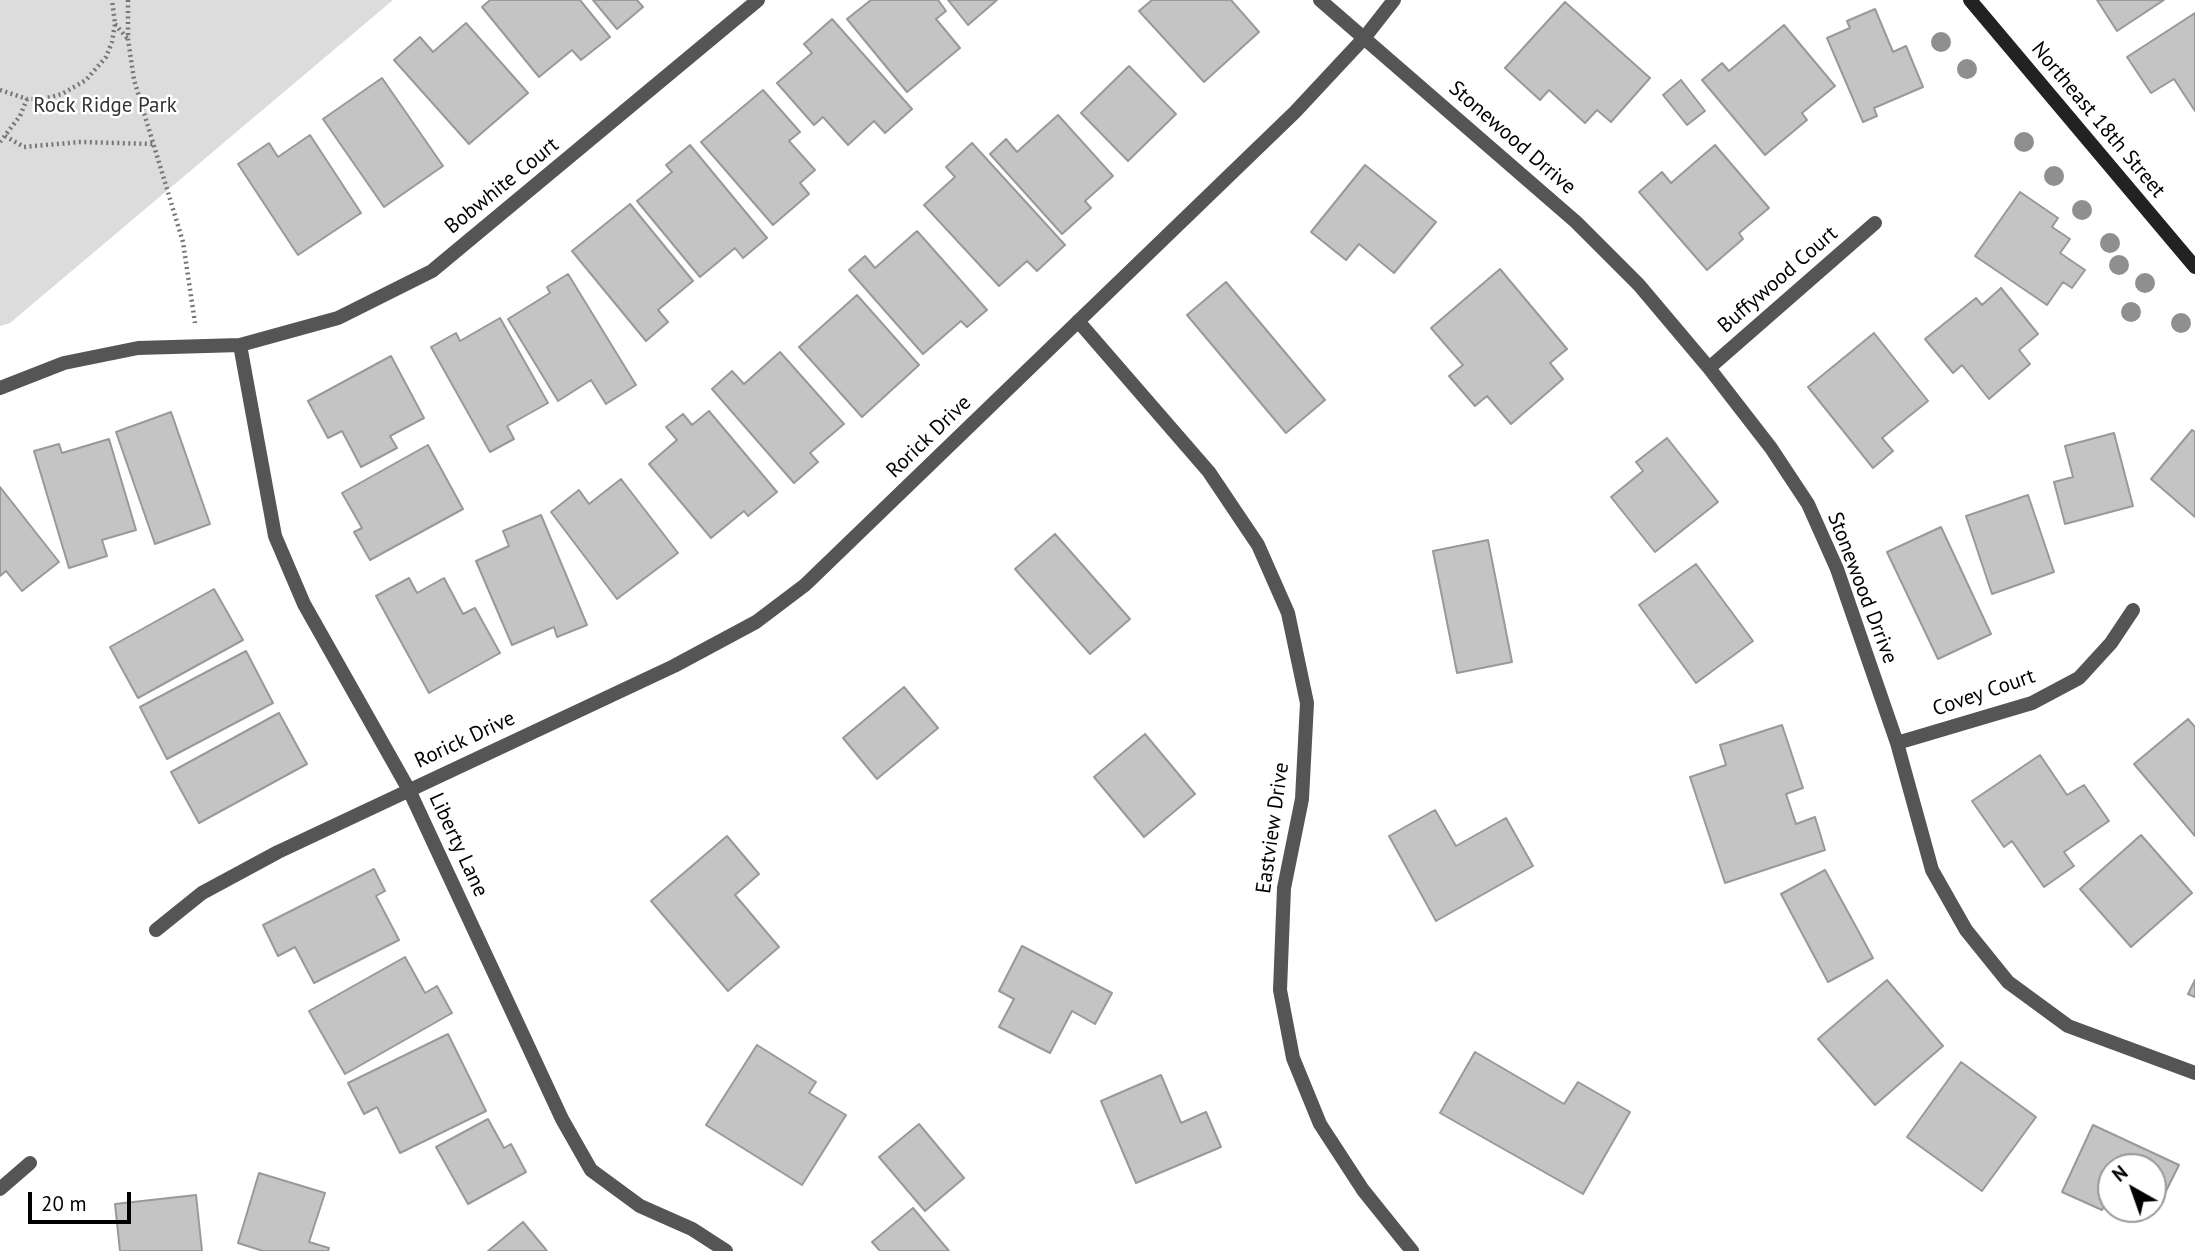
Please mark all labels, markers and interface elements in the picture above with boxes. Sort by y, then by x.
street label: Northeast 18th Street [2026,37,2170,203]
street label: Stonewood Drrive [1443,76,1581,200]
park label: Rock Ridge Park [33,93,177,119]
street label: Bobwhite Court [440,132,564,240]
street label: Buffywood Court [1713,221,1843,339]
street label: Rorick Drive [882,391,976,483]
street label: Stonewood Drrive [1822,509,1902,667]
street label: Covey Court [1930,664,2038,722]
street label: Rorick Drive [411,706,519,774]
street label: Eastview Drive [1251,761,1295,895]
street label: Liberty Lane [423,789,493,901]
north arrow [2097,1153,2167,1223]
text: N [2107,1160,2132,1187]
scale bar [32,1178,135,1222]
text: 20 m [41,1190,87,1217]

